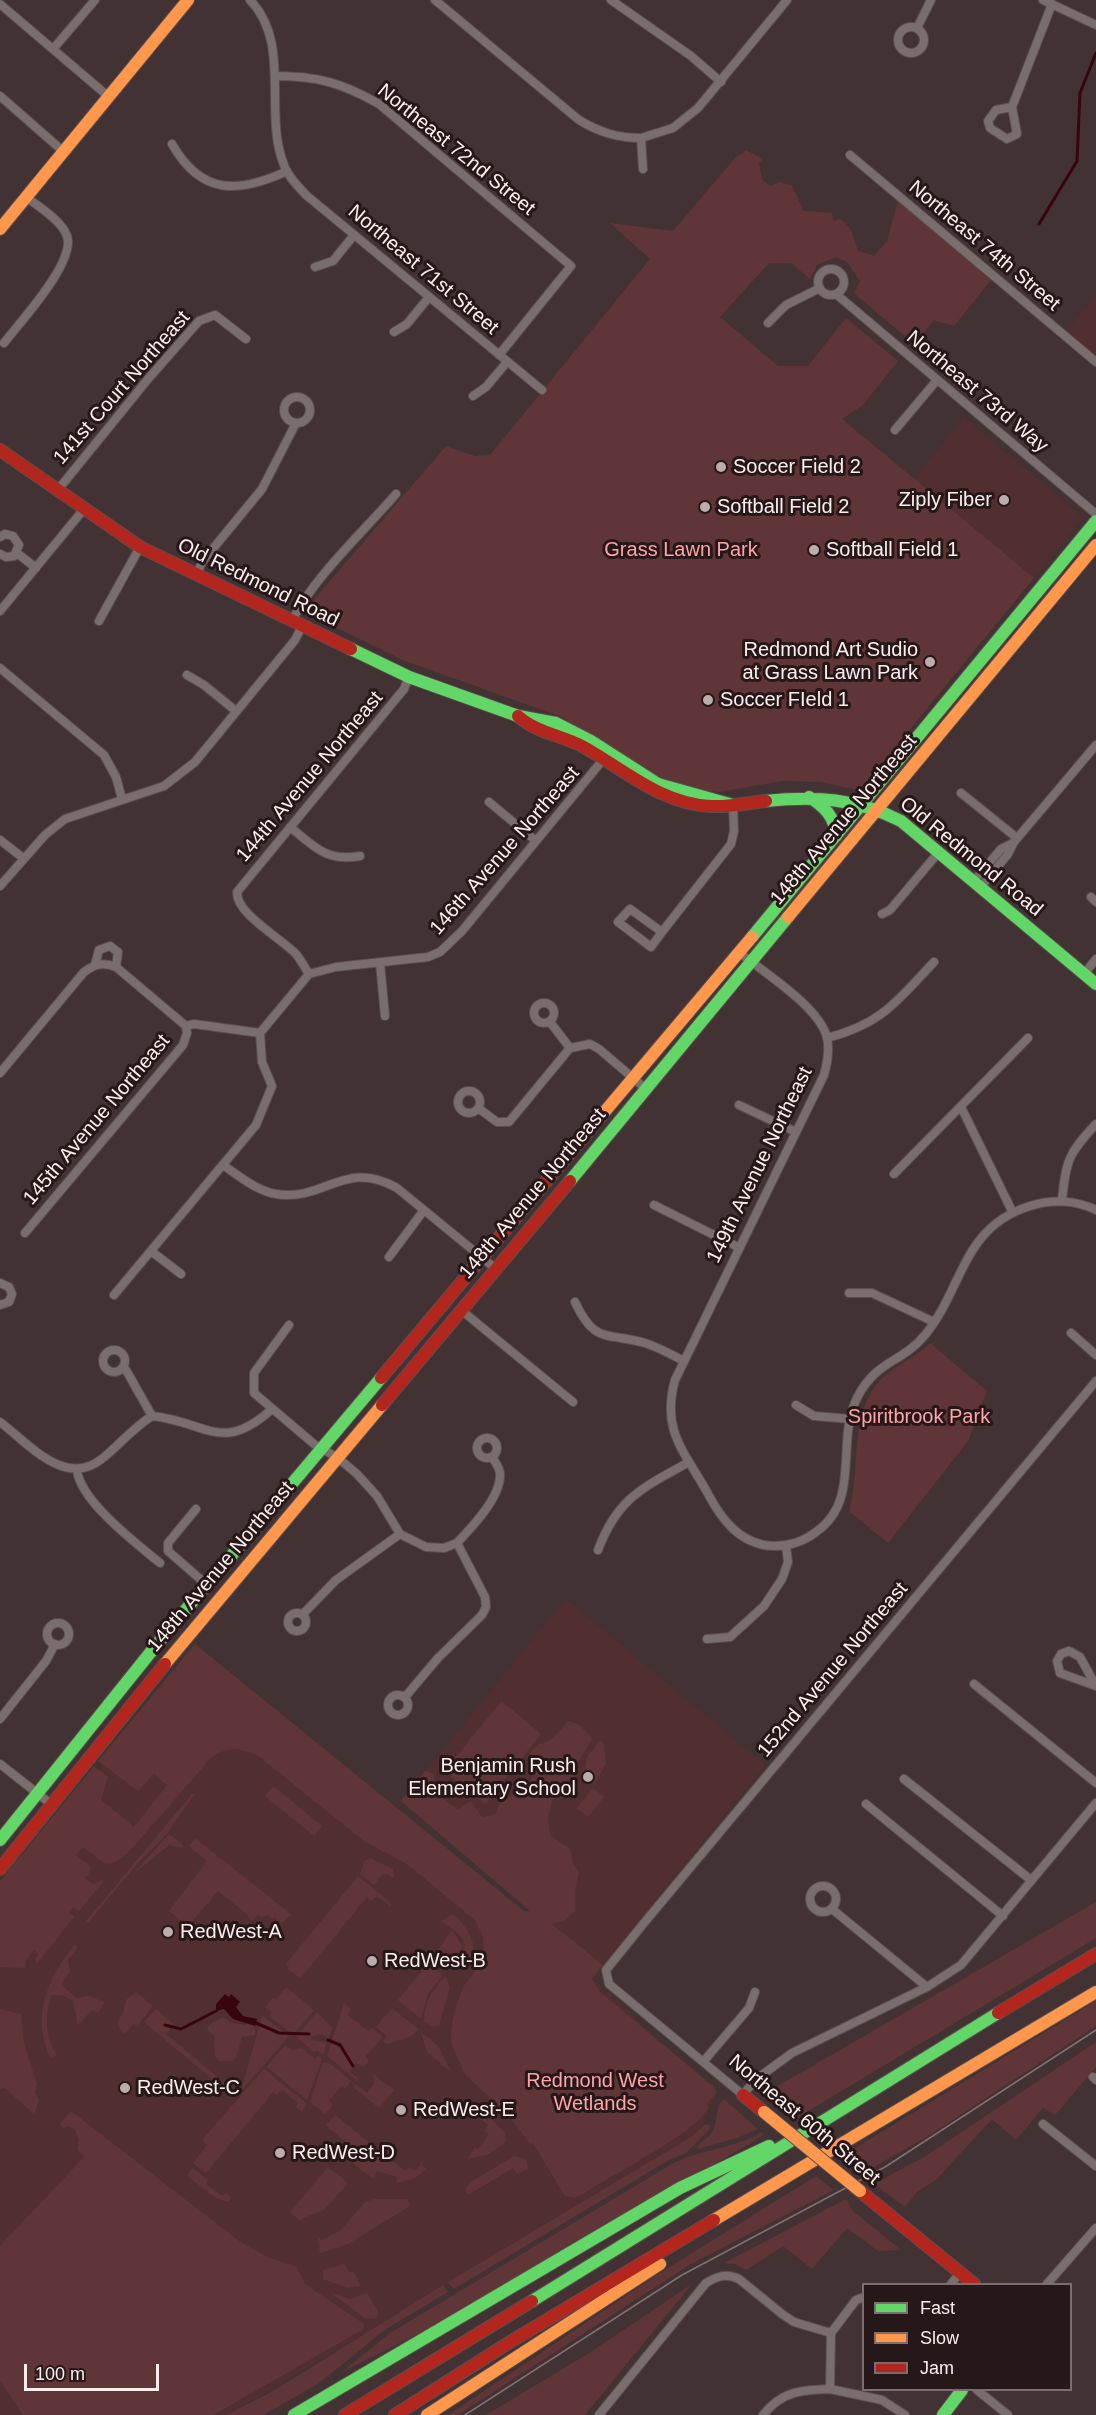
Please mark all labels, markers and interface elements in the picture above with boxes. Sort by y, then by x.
street label: Northeast 72nd Street [372,79,540,221]
street label: Northeast 74th Street [903,176,1065,316]
street label: Northeast 71st Street [343,200,503,340]
street label: 141st Court Northeast [49,306,195,470]
street label: Northeast 73rd Way [901,326,1053,458]
place label: Soccer Field 2 [733,455,861,479]
marker: Soccer Field 2 [714,460,728,474]
place label: Ziply Fiber [899,488,992,512]
marker: Ziply Fiber [997,493,1011,507]
place label: Softball Field 2 [717,495,849,519]
marker: Softball Field 2 [698,500,712,514]
street label: Old Redmond Road [173,533,343,633]
park label: Grass Lawn Park [604,538,758,562]
place label: Softball Field 1 [826,538,958,562]
marker: Softball Field 1 [807,543,821,557]
place label: Redmond Art Sudio at Grass Lawn Park [742,638,918,685]
marker: Redmond Art Sudio at Grass Lawn Park [923,655,937,669]
street label: 144th Avenue Northeast [232,687,388,867]
place label: Soccer FIeld 1 [720,688,849,712]
marker: Soccer FIeld 1 [701,693,715,707]
street label: 148th Avenue Northeast [766,730,922,910]
street label: 146th Avenue Northeast [425,762,585,940]
street label: Old Redmond Road [895,792,1047,922]
street label: 145th Avenue Northeast [19,1030,175,1210]
street label: 149th Avenue Northeast [702,1063,818,1267]
street label: 148th Avenue Northeast [455,1104,611,1284]
park label: Spiritbrook Park [848,1405,990,1429]
street label: 148th Avenue Northeast [143,1477,299,1657]
street label: 152nd Avenue Northeast [753,1578,913,1762]
place label: Benjamin Rush Elementary School [408,1754,576,1801]
marker: Benjamin Rush Elementary School [581,1770,595,1784]
place label: RedWest-A [180,1920,282,1944]
marker: RedWest-A [161,1925,175,1939]
place label: RedWest-B [384,1949,486,1973]
marker: RedWest-B [365,1954,379,1968]
street label: Northeast 60th Street [723,2050,885,2190]
park label: Redmond West Wetlands [526,2069,664,2116]
place label: RedWest-C [137,2076,240,2100]
marker: RedWest-C [118,2081,132,2095]
place label: RedWest-E [413,2098,515,2122]
marker: RedWest-E [394,2103,408,2117]
place label: RedWest-D [292,2141,395,2165]
marker: RedWest-D [273,2146,287,2160]
legend [862,2283,1072,2391]
text: Fast [920,2298,955,2318]
text: Slow [920,2328,959,2348]
scale bar [27,2352,162,2390]
text: Jam [920,2358,954,2378]
text: 100 m [35,2364,85,2384]

